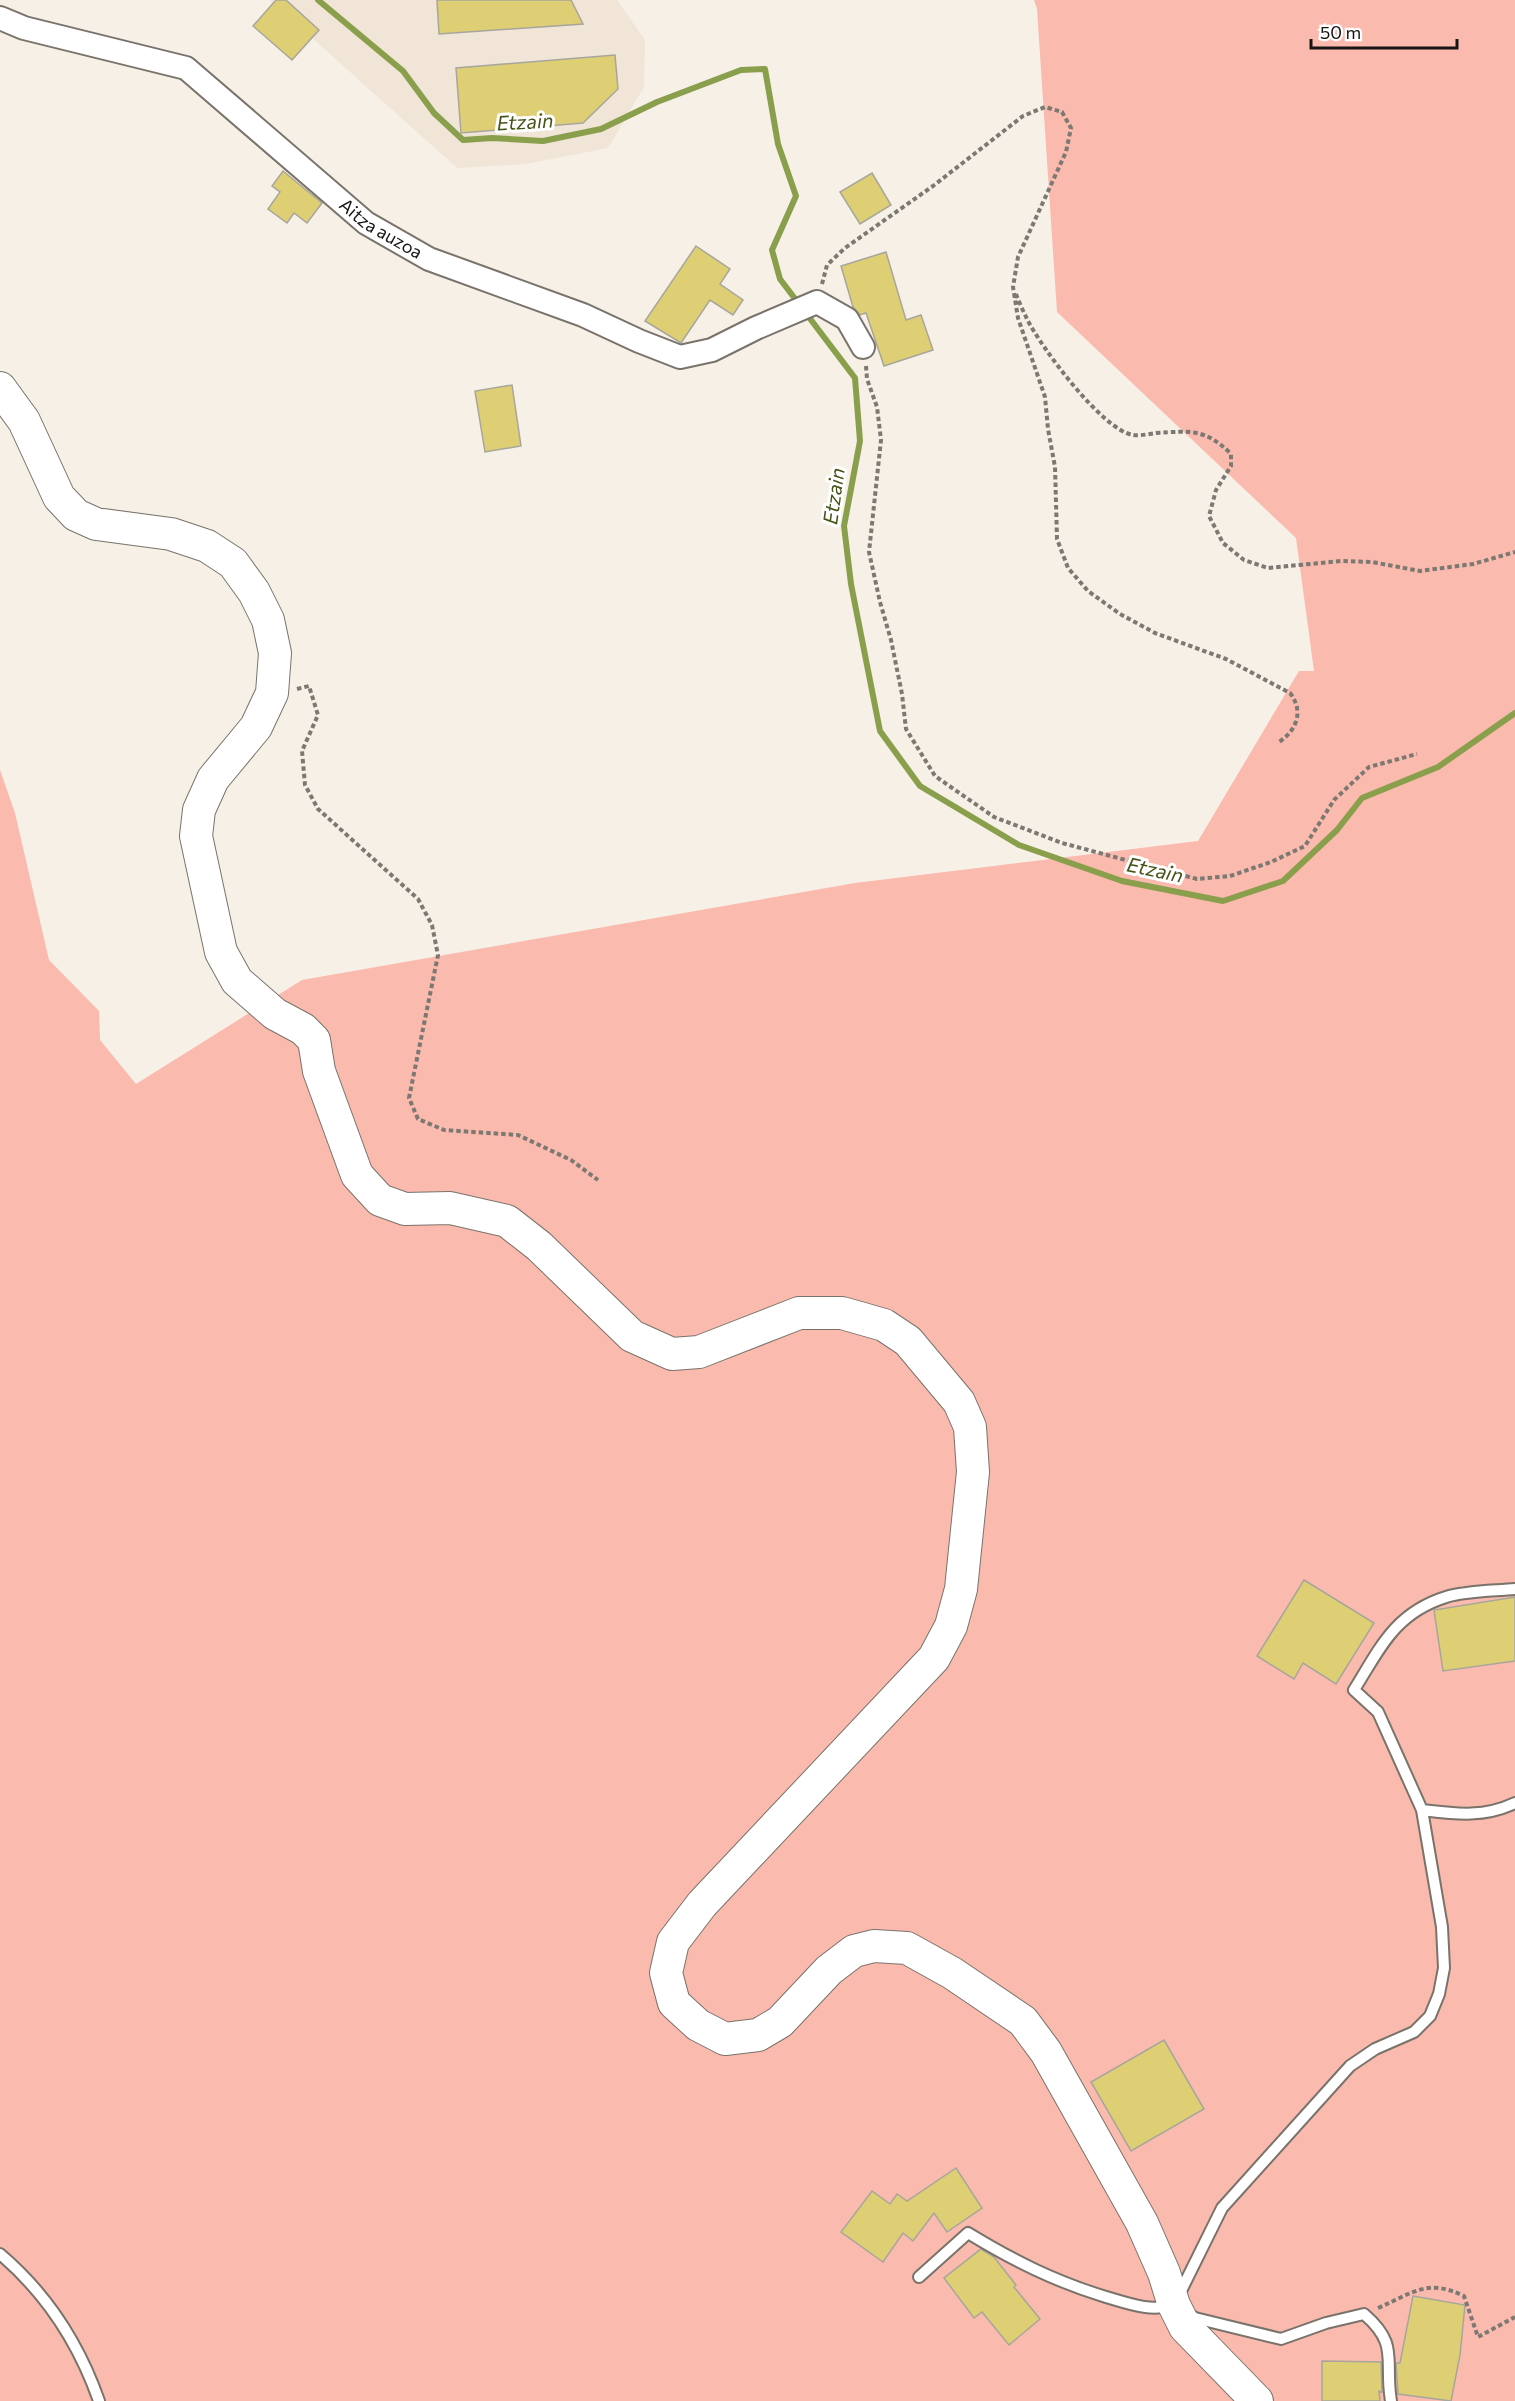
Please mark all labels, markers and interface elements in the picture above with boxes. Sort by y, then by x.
scale bar [1311,12,1456,50]
text: 50 m [1320,21,1361,43]
water label: Etzain [496,108,554,134]
street label: Aitza auzoa [335,193,427,263]
water label: Etzain [817,466,849,526]
water label: Etzain [1125,851,1186,887]

